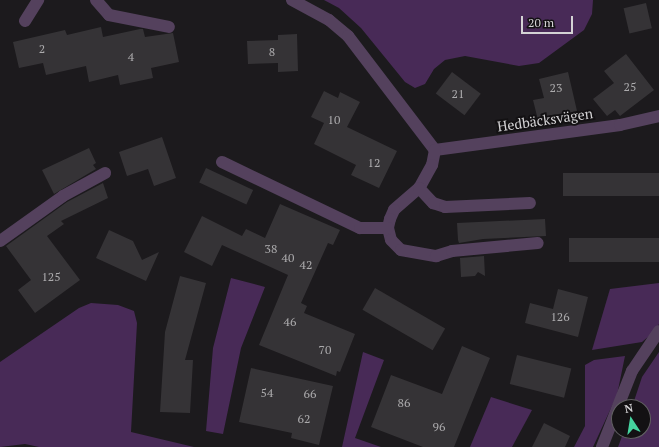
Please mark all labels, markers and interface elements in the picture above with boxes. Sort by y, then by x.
scale bar [523,8,575,34]
text: 20 m [528,15,554,30]
house number: 2 [39,42,45,56]
house number: 8 [269,45,275,59]
house number: 4 [128,50,134,64]
house number: 25 [624,80,636,94]
house number: 23 [550,81,562,95]
house number: 21 [452,87,464,101]
street label: Hedbäcksvägen [496,105,594,135]
house number: 10 [328,113,340,127]
house number: 12 [368,156,380,170]
house number: 38 [265,242,277,256]
house number: 40 [282,251,294,265]
house number: 42 [300,258,312,272]
house number: 125 [41,270,61,284]
house number: 126 [550,310,570,324]
house number: 46 [284,315,296,329]
house number: 70 [319,343,331,357]
house number: 54 [261,386,273,400]
house number: 66 [304,387,316,401]
house number: 86 [398,396,410,410]
north arrow [611,399,651,439]
text: N [623,401,634,416]
house number: 62 [298,412,310,426]
house number: 96 [433,420,445,434]

